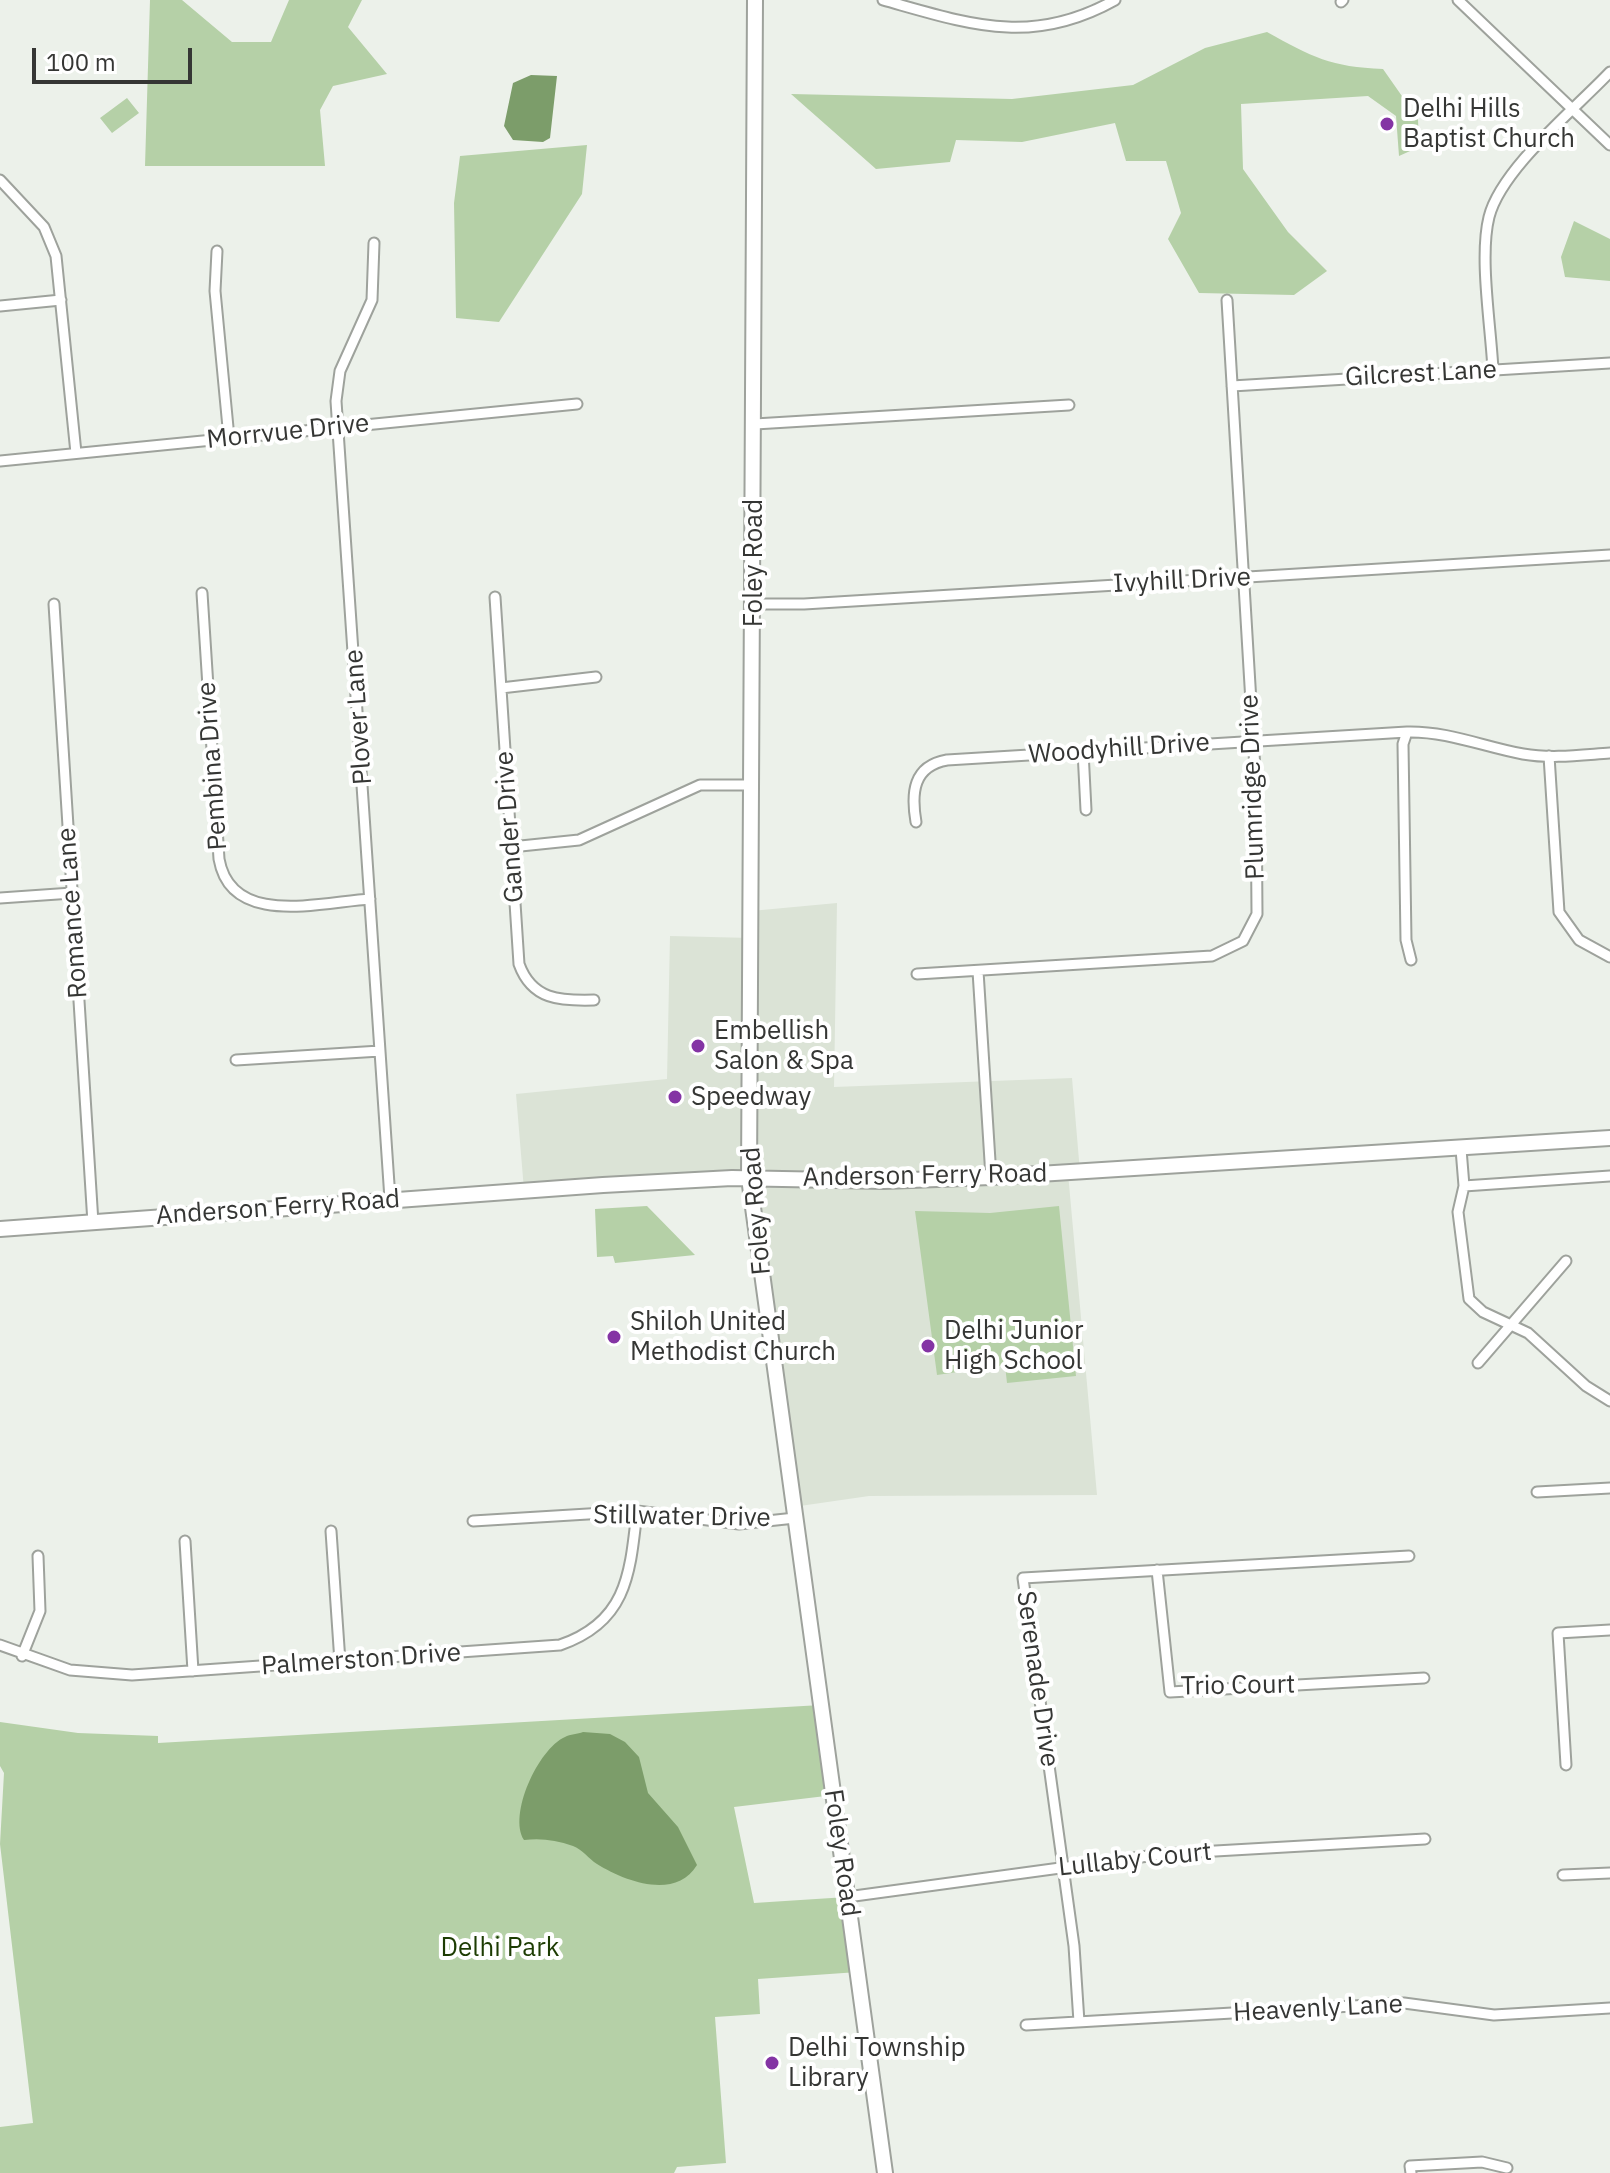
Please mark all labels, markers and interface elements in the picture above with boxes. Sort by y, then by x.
scale bar [36,32,196,82]
text: 100 m [46,46,116,78]
place label: Delhi Hills Baptist Church [1403,93,1575,154]
marker: Delhi Hills Baptist Church [1378,115,1396,133]
street label: Gilcrest Lane [1344,354,1498,394]
street label: Morrvue Drive [205,408,371,456]
street label: Foley Road [738,499,770,627]
street label: Ivyhill Drive [1112,562,1252,600]
street label: Plover Lane [339,648,379,786]
street label: Pembina Drive [192,681,234,851]
street label: Plumridge Drive [1234,694,1272,880]
street label: Woodyhill Drive [1027,727,1211,771]
street label: Gander Drive [489,750,531,904]
street label: Romance Lane [51,826,95,1000]
place label: Embellish Salon & Spa [714,1015,854,1076]
marker: Embellish Salon & Spa [689,1037,707,1055]
place label: Speedway [691,1081,811,1113]
marker: Speedway [666,1088,684,1106]
street label: Foley Road [736,1146,778,1276]
street label: Anderson Ferry Road [802,1158,1048,1194]
street label: Anderson Ferry Road [155,1184,401,1232]
place label: Shiloh United Methodist Church [630,1306,836,1368]
place label: Delhi Junior High School [944,1315,1084,1376]
marker: Shiloh United Methodist Church [605,1328,623,1346]
marker: Delhi Junior High School [919,1337,937,1355]
street label: Stillwater Drive [593,1500,771,1534]
street label: Serenade Drive [1009,1589,1065,1769]
street label: Palmerston Drive [260,1637,462,1683]
street label: Trio Court [1180,1669,1296,1703]
street label: Foley Road [817,1787,865,1919]
street label: Lullaby Court [1057,1836,1213,1884]
park label: Delhi Park [441,1932,559,1964]
street label: Heavenly Lane [1232,1989,1404,2029]
place label: Delhi Township Library [788,2032,966,2094]
marker: Delhi Township Library [763,2054,781,2072]

